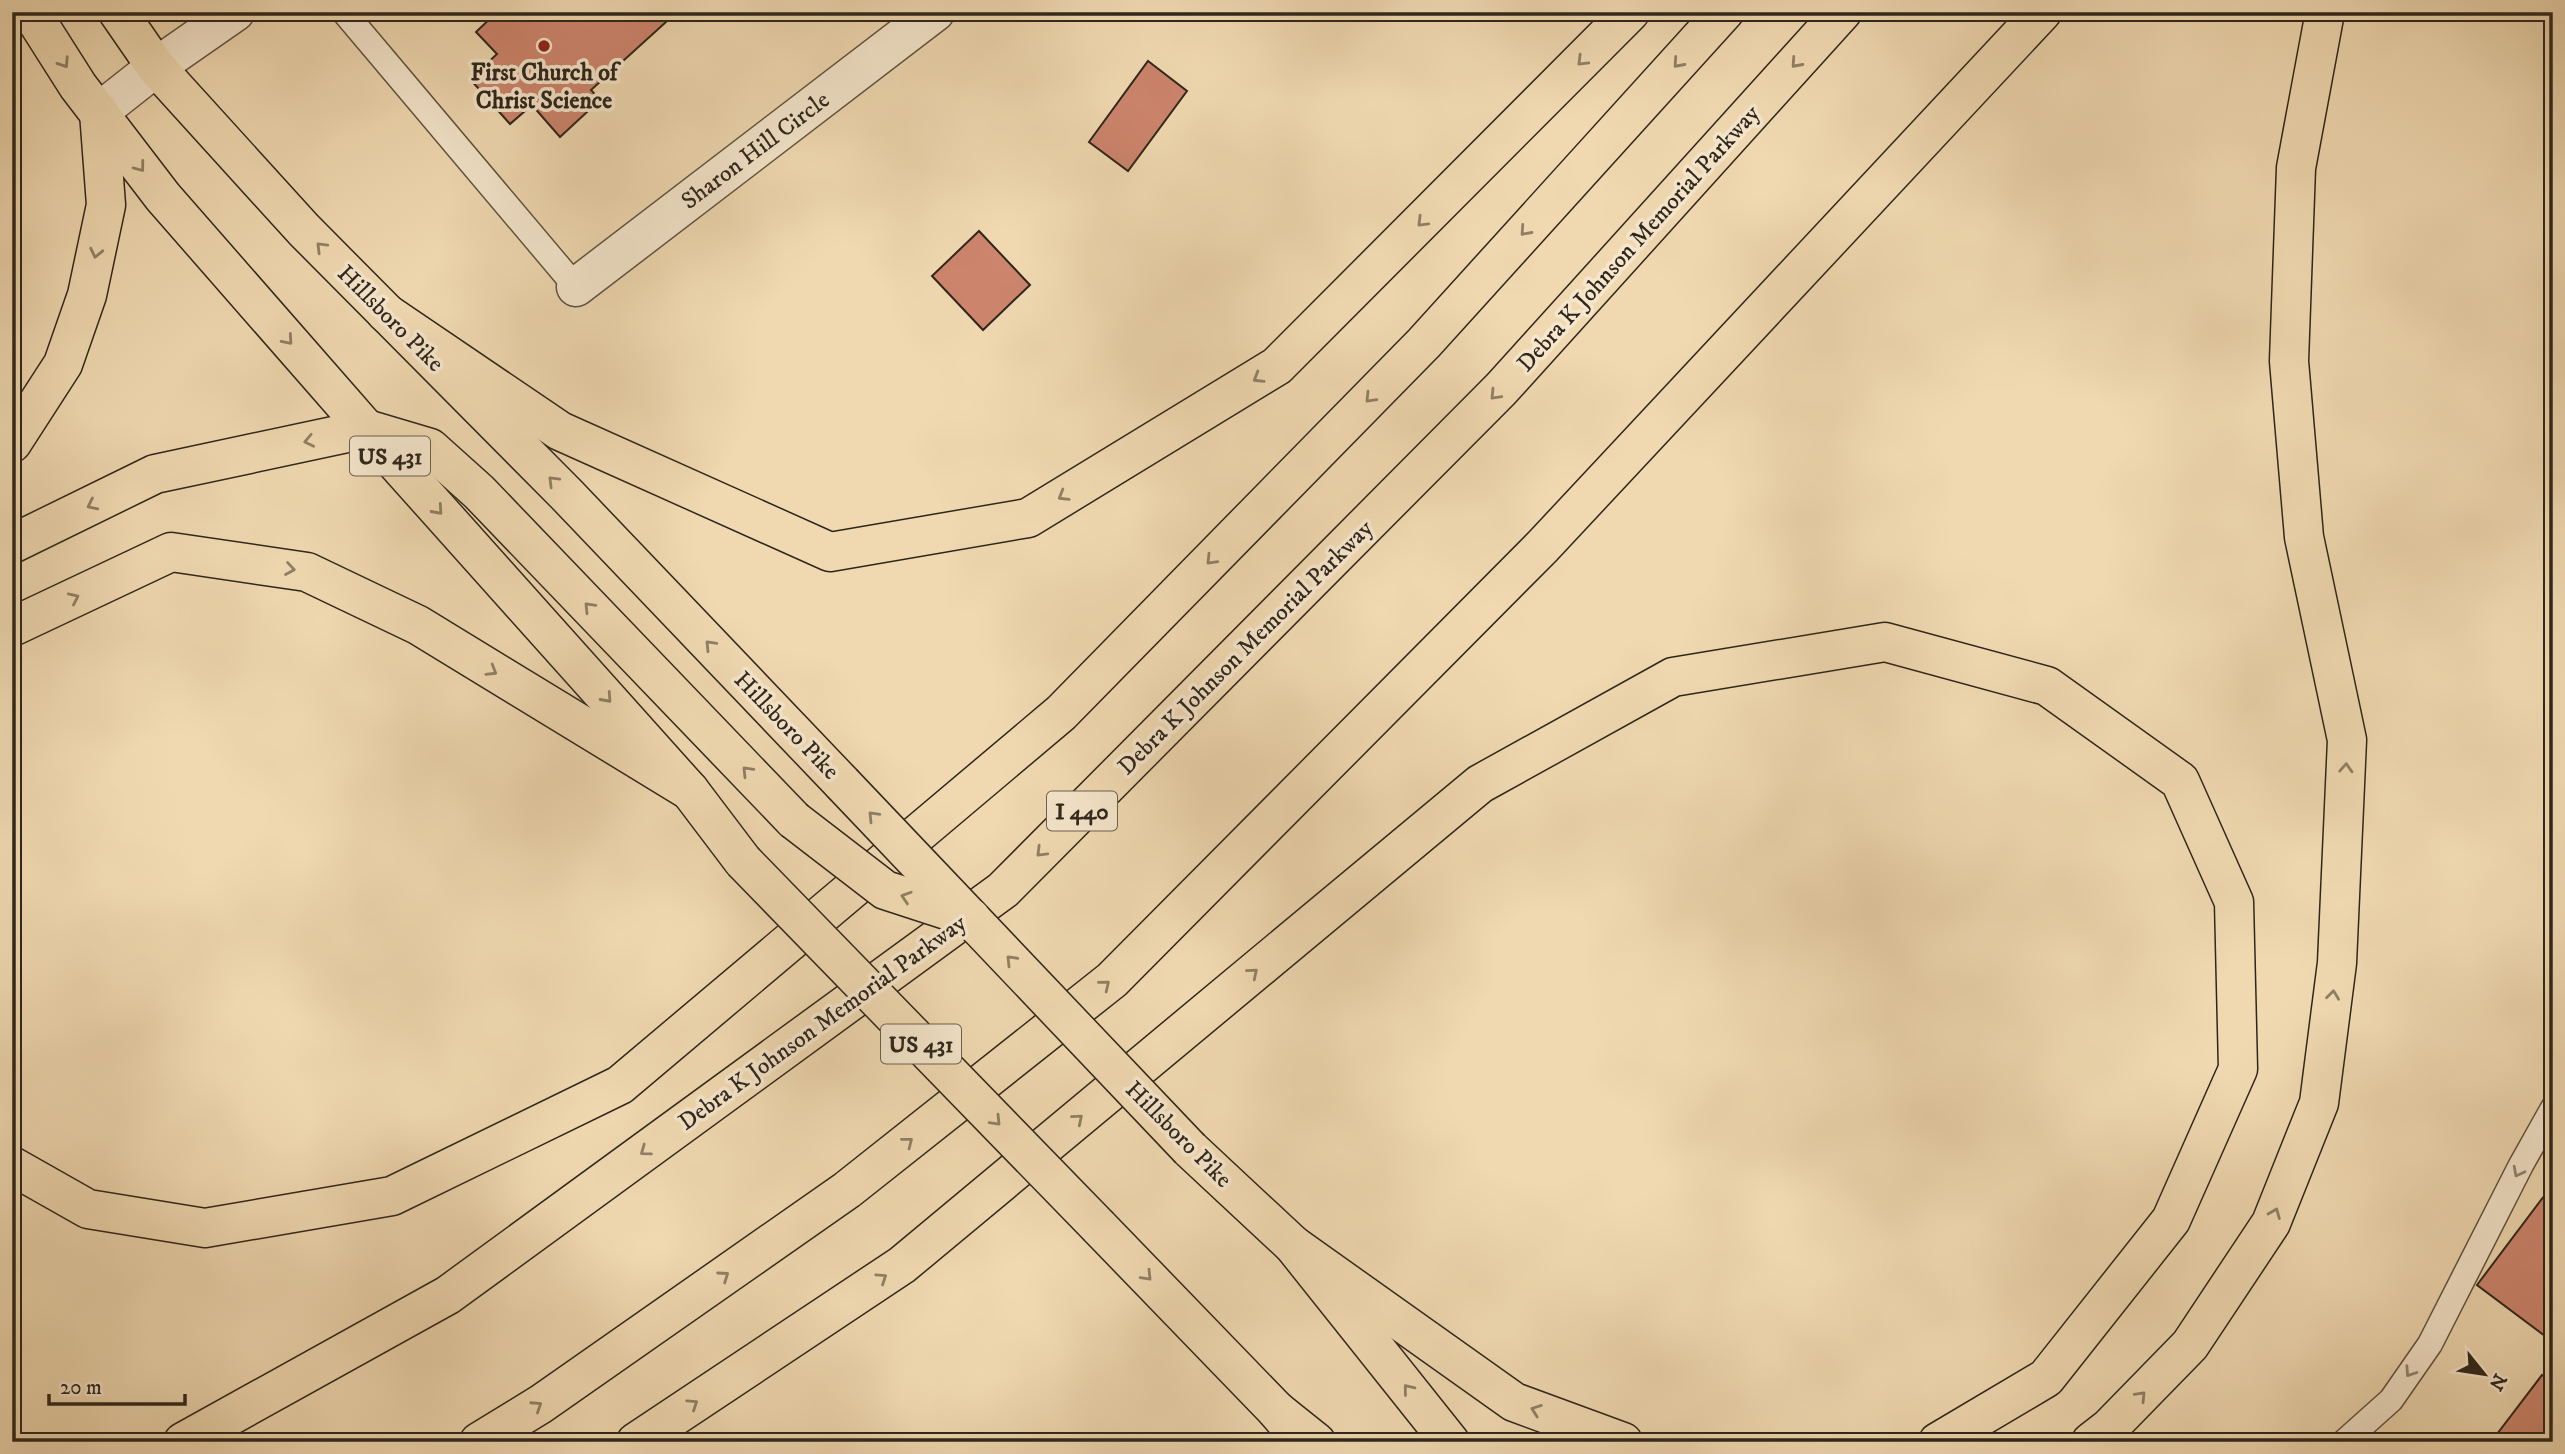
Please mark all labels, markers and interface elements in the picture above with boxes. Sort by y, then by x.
marker: First Church of Christ Science [536,38,552,54]
one-way arrow [1578,52,1591,65]
one-way arrow [55,55,68,68]
one-way arrow [1674,55,1686,68]
one-way arrow [1792,55,1804,68]
place label: First Church of Christ Science [471,58,622,116]
street label: Sharon Hill Circle [676,85,836,216]
street label: Debra K Johnson Memorial Parkway [1511,99,1767,378]
one-way arrow [132,159,144,171]
one-way arrow [1417,213,1430,226]
one-way arrow [1521,223,1533,236]
one-way arrow [316,243,329,256]
one-way arrow [89,247,104,259]
street label: Hillsboro Pike [331,259,450,379]
one-way arrow [280,331,292,344]
one-way arrow [1252,370,1265,383]
one-way arrow [1491,387,1504,400]
one-way arrow [1366,390,1378,402]
one-way arrow [303,432,315,447]
road number: US 431 [350,436,430,476]
one-way arrow [548,476,561,489]
one-way arrow [1058,488,1071,501]
one-way arrow [87,496,99,510]
one-way arrow [430,502,443,515]
street label: Debra K Johnson Memorial Parkway [1112,513,1380,782]
one-way arrow [1206,552,1219,565]
one-way arrow [284,562,296,577]
one-way arrow [67,592,79,606]
one-way arrow [585,602,598,615]
one-way arrow [706,640,719,653]
one-way arrow [485,662,498,675]
street label: Hillsboro Pike [727,665,845,786]
one-way arrow [598,690,611,703]
one-way arrow [2338,762,2353,773]
one-way arrow [742,766,755,779]
road number: I 440 [1047,792,1117,831]
one-way arrow [869,811,882,824]
one-way arrow [1037,843,1050,856]
one-way arrow [900,891,913,905]
street label: Debra K Johnson Memorial Parkway [673,908,973,1137]
one-way arrow [1006,956,1019,969]
one-way arrow [1245,969,1257,982]
one-way arrow [1097,981,1110,993]
one-way arrow [2325,989,2340,1001]
road number: US 431 [881,1024,961,1064]
street label: Hillsboro Pike [1119,1075,1238,1195]
one-way arrow [987,1113,1000,1126]
one-way arrow [1069,1115,1082,1127]
one-way arrow [899,1138,912,1150]
one-way arrow [640,1143,653,1155]
one-way arrow [2512,1165,2526,1177]
one-way arrow [2267,1208,2281,1221]
one-way arrow [1138,1268,1151,1281]
one-way arrow [716,1272,729,1284]
one-way arrow [875,1273,888,1286]
north arrow [2450,1338,2520,1408]
scale bar [49,1363,186,1407]
one-way arrow [2406,1364,2419,1377]
text: N [2483,1369,2511,1395]
text: 20 m [60,1375,102,1401]
one-way arrow [1403,1384,1416,1396]
one-way arrow [2132,1391,2145,1404]
one-way arrow [685,1400,698,1412]
one-way arrow [530,1401,543,1414]
one-way arrow [1531,1404,1543,1418]

